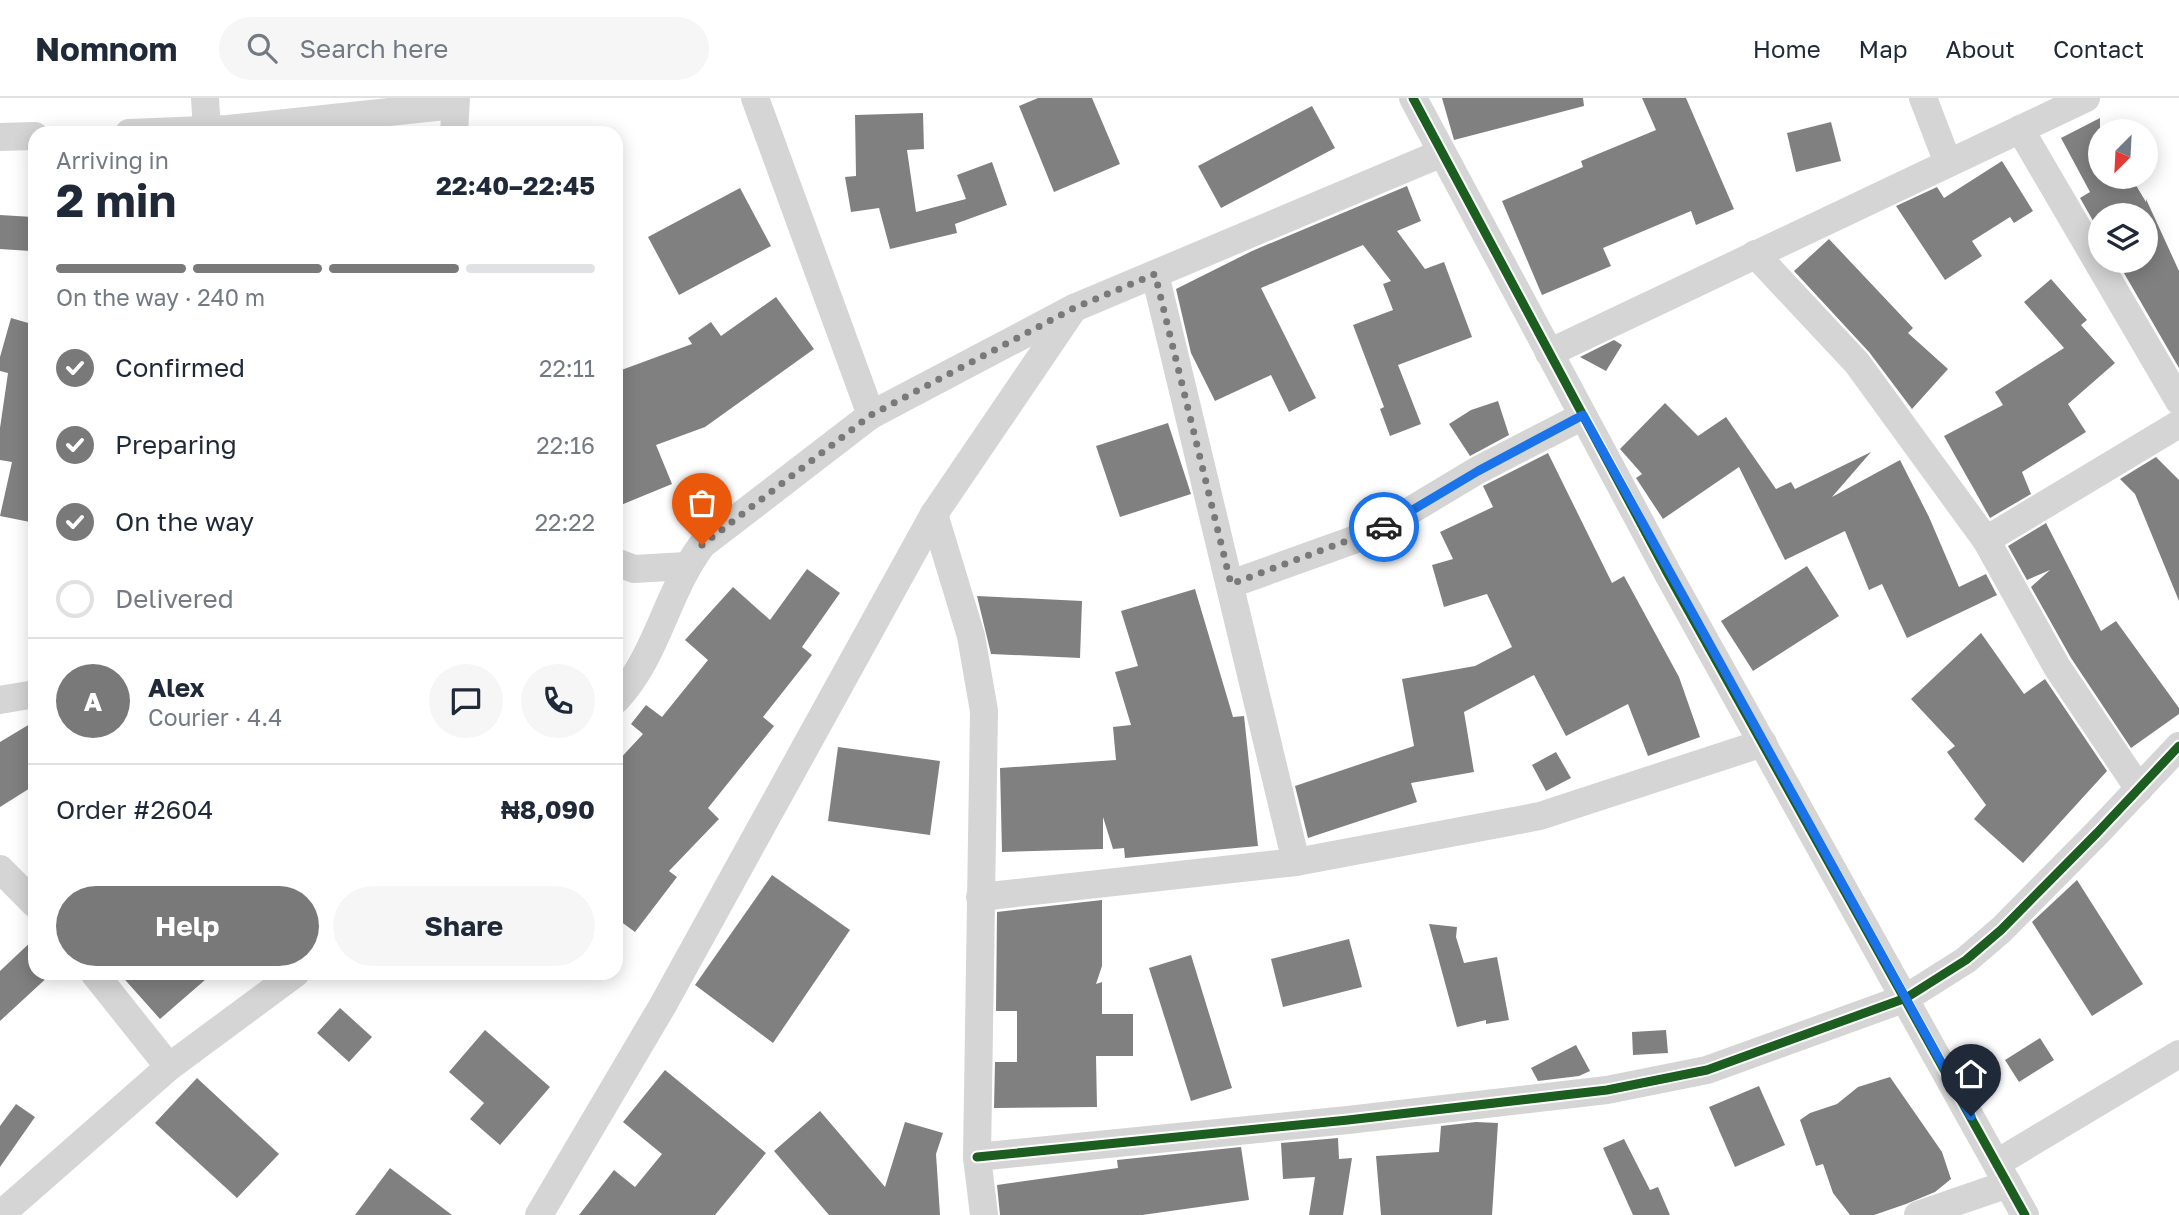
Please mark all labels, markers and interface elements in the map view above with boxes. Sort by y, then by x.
search box [219,17,709,80]
text: Nomnom [35,29,177,68]
icon: search [243,29,281,67]
text: Search here [299,33,448,64]
text: Home [1753,34,1821,63]
text: Map [1859,34,1908,63]
text: About [1946,34,2015,63]
text: Contact [2053,34,2144,63]
north arrow [2088,119,2158,189]
map controls [2088,119,2158,273]
text: Arriving in [56,146,169,174]
text: 22:40–22:45 [436,170,595,201]
text: 2 min [56,172,176,227]
button: layers [2088,203,2158,273]
text: On the way · 240 m [56,283,265,311]
icon: check [56,349,94,387]
text: Confirmed [115,352,245,383]
text: 22:11 [539,354,595,382]
icon: check [56,426,94,464]
text: Preparing [115,429,237,460]
text: 22:16 [536,431,595,459]
pin [672,473,732,545]
icon: bag [683,484,721,522]
courier [1349,492,1419,562]
icon: check [56,503,94,541]
text: On the way [115,506,254,537]
text: 22:22 [535,508,595,536]
icon: car [1365,508,1403,546]
text: Delivered [115,583,234,614]
button: chat [429,664,503,738]
button: phone [521,664,595,738]
text: Alex [148,672,205,703]
text: A [84,686,102,717]
text: Courier · 4.4 [148,703,282,731]
text: Order #2604 [56,794,213,825]
text: ₦8,090 [501,794,595,825]
button: Help [56,886,319,966]
button: Share [333,886,595,966]
pin [1941,1044,2001,1116]
icon: home [1952,1055,1990,1093]

